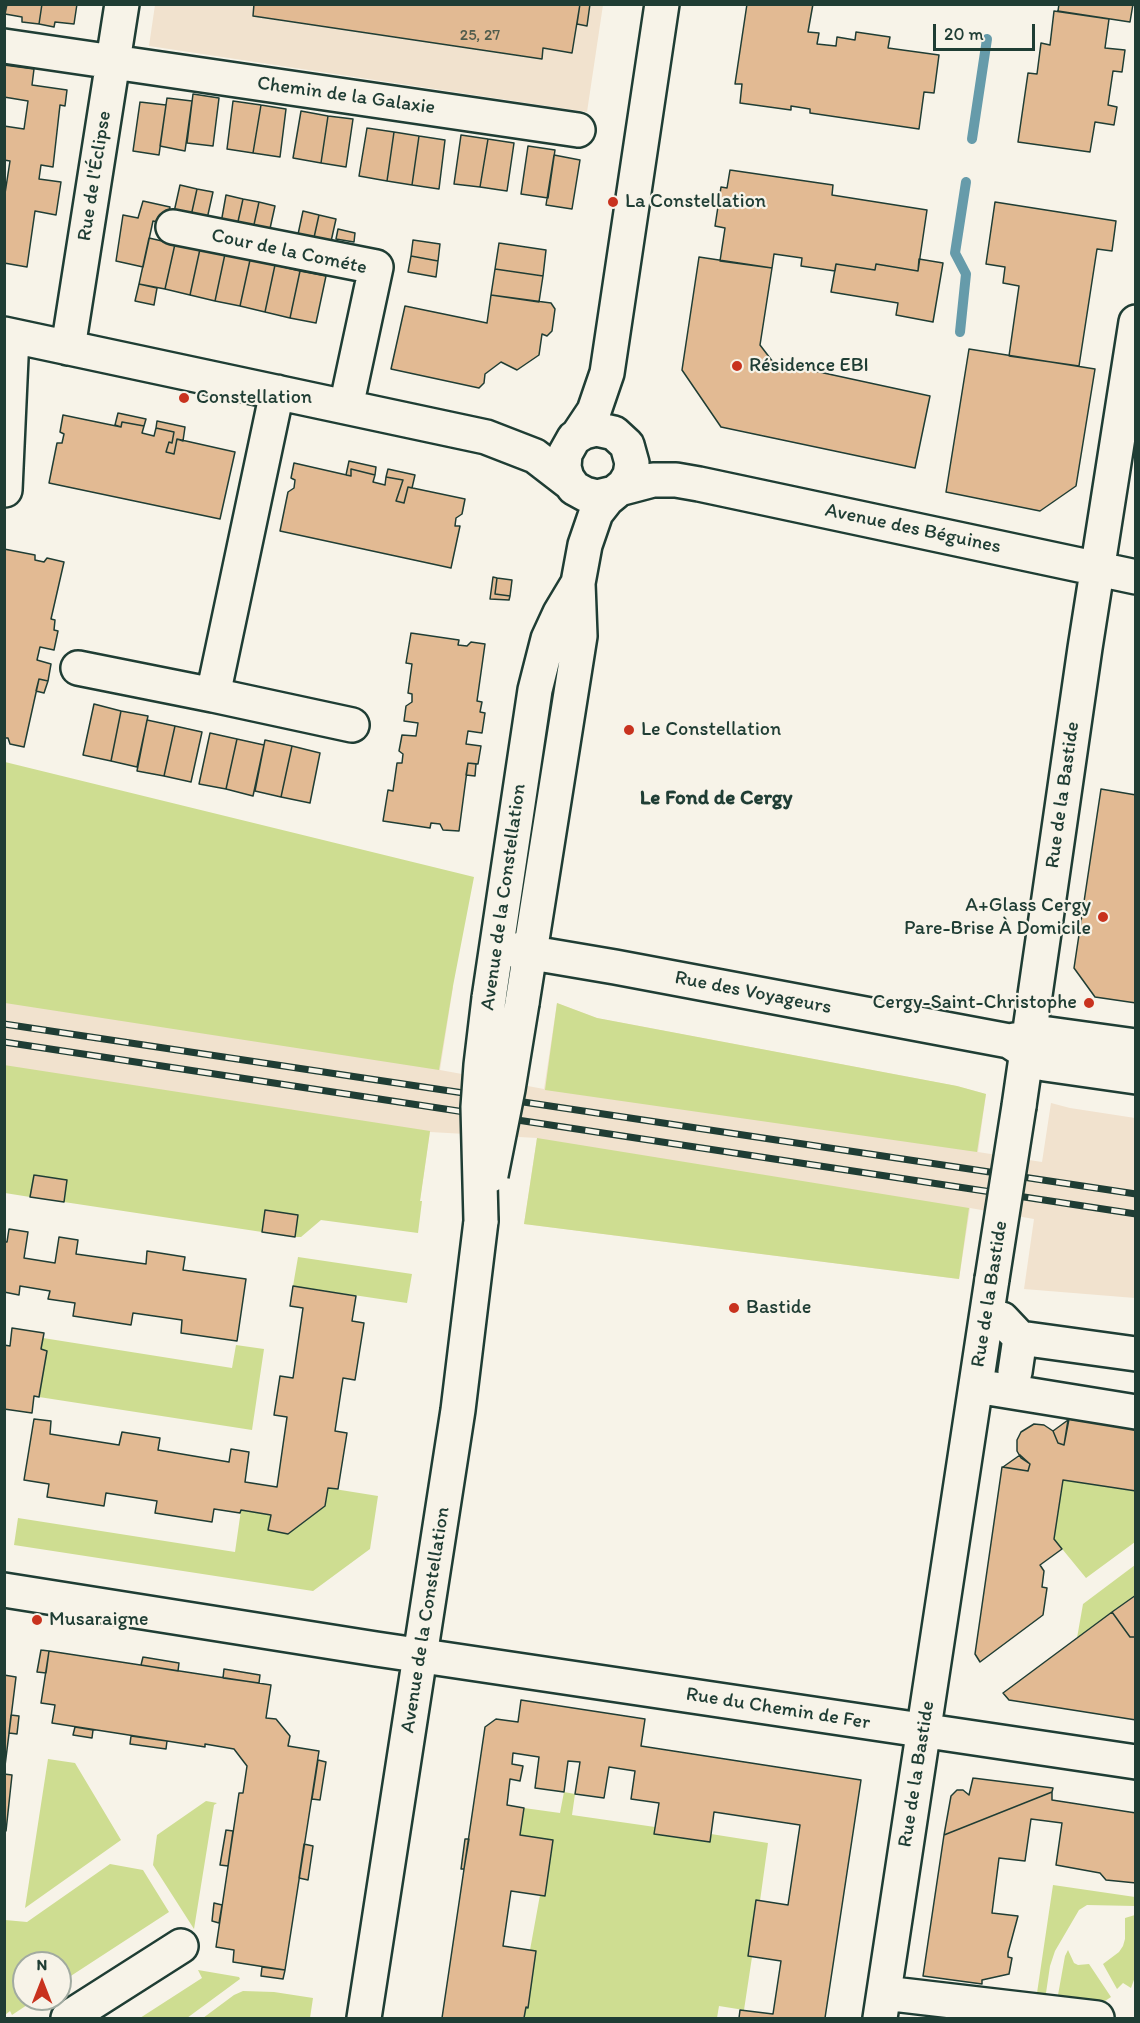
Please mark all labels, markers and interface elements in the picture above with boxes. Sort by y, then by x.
scale bar [936,12,1038,50]
text: 20 m [944,23,984,45]
house number: 25, 27 [460,26,500,46]
street label: Chemin de la Galaxie [255,72,437,120]
street label: Rue de l'Éclipse [73,109,117,243]
place label: La Constellation [625,190,766,214]
marker: La Constellation [606,195,620,209]
street label: Cour de la Cométe [209,224,369,280]
place label: Résidence EBI [749,354,869,378]
marker: Résidence EBI [730,359,744,373]
place label: Constellation [196,386,312,410]
marker: Constellation [177,391,191,405]
street label: Avenue des Béguines [823,499,1003,559]
place label: Le Constellation [641,718,781,742]
street label: Rue de la Bastide [1041,720,1085,870]
marker: Le Constellation [622,723,636,737]
street label: Avenue de la Constellation [476,782,532,1012]
district label: Le Fond de Cergy [640,786,792,812]
place label: A+Glass Cergy Pare-Brise À Domicile [904,894,1091,941]
marker: A+Glass Cergy Pare-Brise À Domicile [1096,910,1110,924]
street label: Rue des Voyageurs [673,966,833,1020]
place label: Cergy-Saint-Christophe [872,991,1077,1015]
marker: Cergy-Saint-Christophe [1082,996,1096,1010]
street label: Rue de la Bastide [967,1219,1013,1369]
place label: Bastide [746,1296,811,1320]
marker: Bastide [727,1301,741,1315]
street label: Avenue de la Constellation [396,1505,456,1735]
place label: Musaraigne [49,1608,149,1632]
marker: Musaraigne [30,1613,44,1627]
street label: Rue du Chemin de Fer [684,1683,872,1735]
street label: Rue de la Bastide [894,1699,940,1849]
north arrow [12,1951,72,2011]
text: N [37,1955,47,1974]

